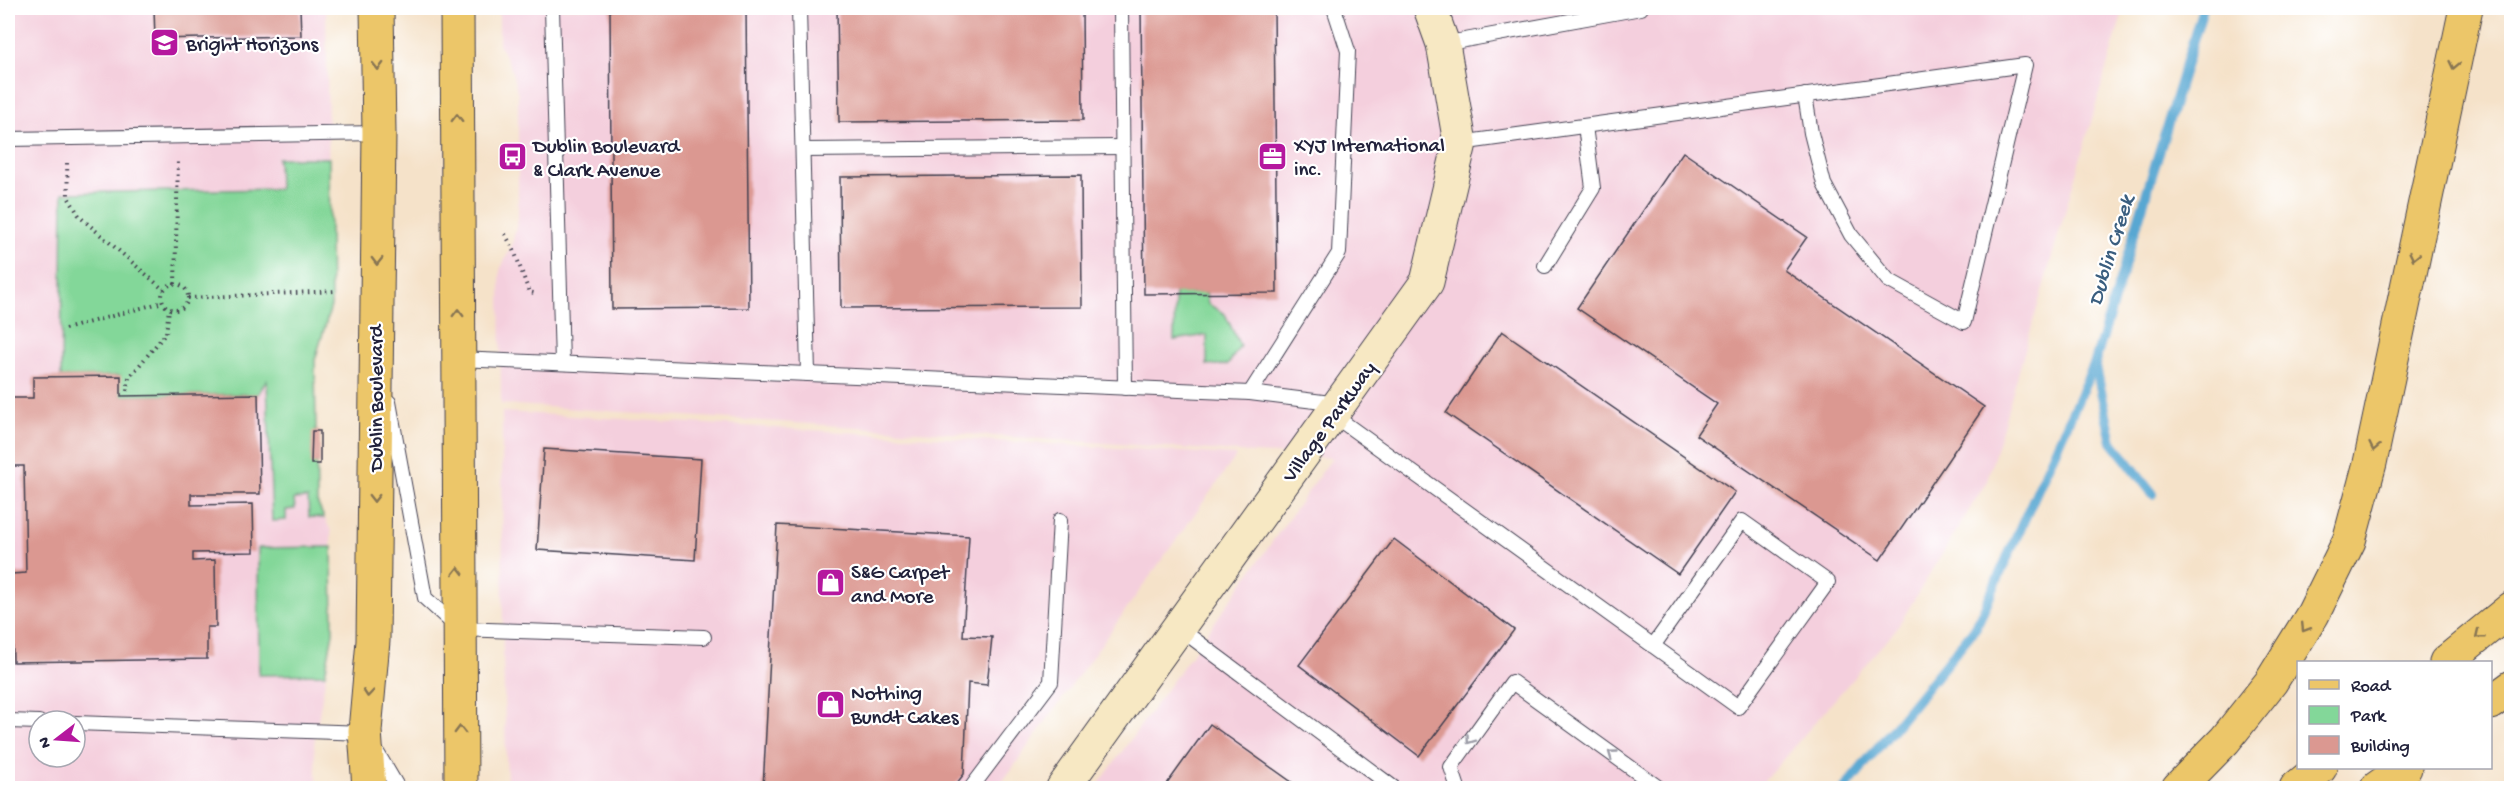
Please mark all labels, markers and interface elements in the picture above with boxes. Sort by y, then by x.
school or university icon: Bright Horizons [149,27,181,59]
place label: Bright Horizons [185,34,320,59]
one-way arrow [2448,59,2461,69]
one-way arrow [372,61,384,70]
one-way arrow [451,113,463,122]
place label: XYJ International inc. [1293,135,1445,184]
place label: Dublin Boulevard & Clark Avenue [531,136,681,185]
office icon: XYJ International inc. [1257,140,1289,172]
bus stop icon: Dublin Boulevard & Clark Avenue [496,141,528,173]
water label: Dublin Creek [2084,191,2143,309]
one-way arrow [2408,250,2421,260]
one-way arrow [370,256,383,265]
one-way arrow [452,308,464,317]
street label: Dublin Boulevard [366,323,391,473]
street label: Village Parkway [1278,358,1383,489]
one-way arrow [2368,441,2381,451]
one-way arrow [368,493,380,502]
place label: S&G Carpet and More [851,562,951,611]
one-way arrow [452,566,465,575]
shop icon: S&G Carpet and More [814,567,846,599]
one-way arrow [2300,622,2312,632]
one-way arrow [2474,628,2485,639]
legend [2297,661,2492,769]
text: Road [2351,677,2392,698]
place label: Nothing Bundt Cakes [850,683,960,732]
one-way arrow [362,688,375,697]
shop icon: Nothing Bundt Cakes [814,688,846,720]
text: Park [2350,707,2387,728]
north arrow [27,709,87,769]
one-way arrow [454,726,466,735]
one-way arrow [1466,733,1477,744]
text: N [35,734,57,750]
text: Building [2350,737,2410,758]
one-way arrow [1607,750,1618,761]

